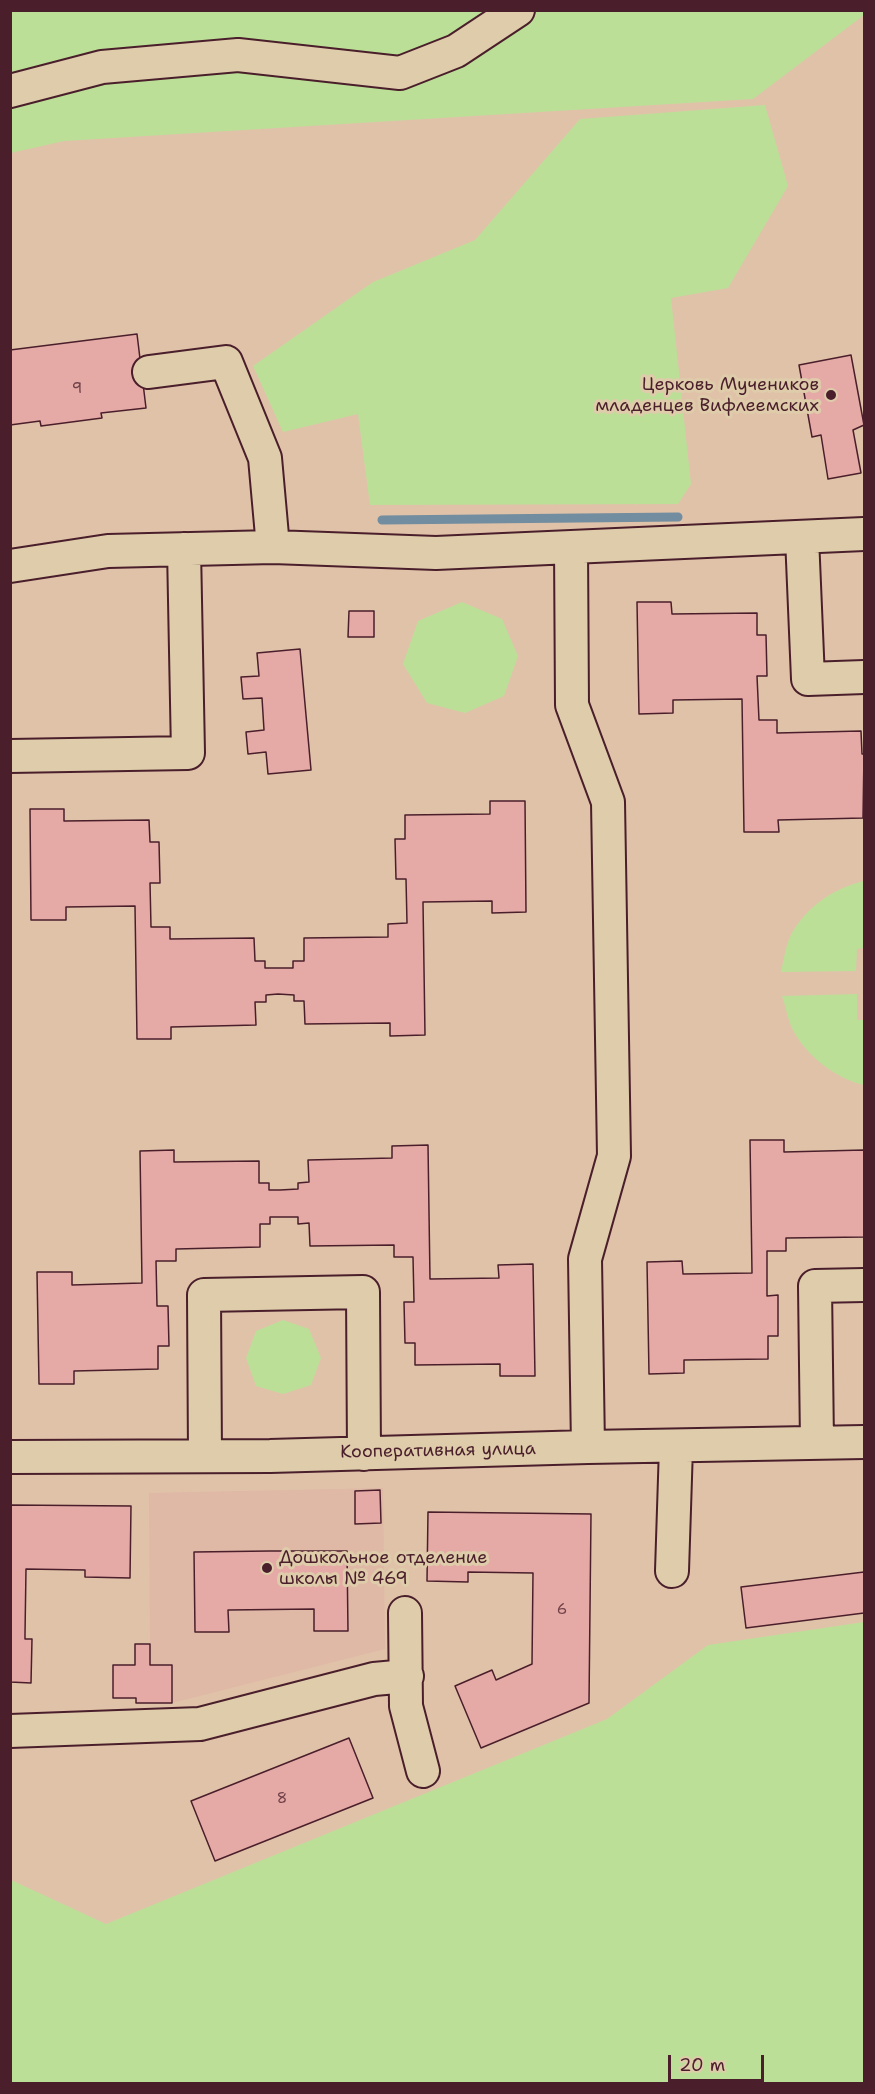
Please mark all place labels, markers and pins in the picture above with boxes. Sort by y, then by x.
place label: Церковь Мучеников младенцев Вифлеемских [595,374,819,416]
marker: Церковь Мучеников младенцев Вифлеемских [824,388,838,402]
place label: Дошкольное отделение школы № 469 [279,1547,488,1590]
marker: Дошкольное отделение школы № 469 [260,1561,274,1575]

